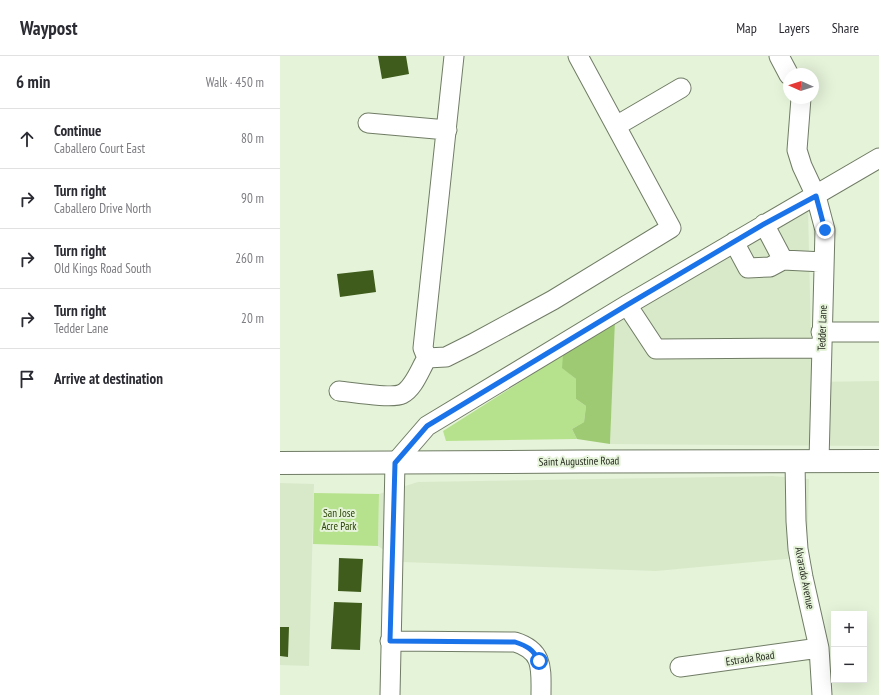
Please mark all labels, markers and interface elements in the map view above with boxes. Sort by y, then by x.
text: Waypost [20,16,77,40]
text: Map [736,19,757,37]
text: Layers [779,19,810,37]
text: Share [832,19,859,37]
north arrow [783,68,819,104]
text: 6 min [16,71,50,93]
text: Walk · 450 m [206,74,264,91]
text: Continue [54,121,101,140]
icon: ahead [16,128,38,150]
text: 80 m [241,130,264,147]
text: Caballero Court East [54,140,145,157]
text: Turn right [54,181,106,200]
icon: right [16,188,38,210]
text: 90 m [241,190,264,207]
text: Caballero Drive North [54,200,151,217]
route end [816,221,834,239]
text: Turn right [54,241,106,260]
icon: right [16,248,38,270]
text: 260 m [235,250,264,267]
text: Old Kings Road South [54,260,151,277]
text: Turn right [54,301,106,320]
street label: Tedder Lane [814,304,830,351]
icon: right [16,308,38,330]
text: 20 m [241,310,264,327]
text: Tedder Lane [54,320,108,337]
icon: arrive [16,368,38,390]
text: Arrive at destination [54,369,163,388]
street label: Saint Augustine Road [539,453,620,469]
park label: San Jose Acre Park [321,506,357,533]
street label: Alvarado Avenue [792,546,818,611]
map controls [831,611,867,683]
button: + [831,611,867,647]
button: − [831,647,867,683]
street label: Estrada Road [725,648,776,668]
route start [530,652,548,670]

